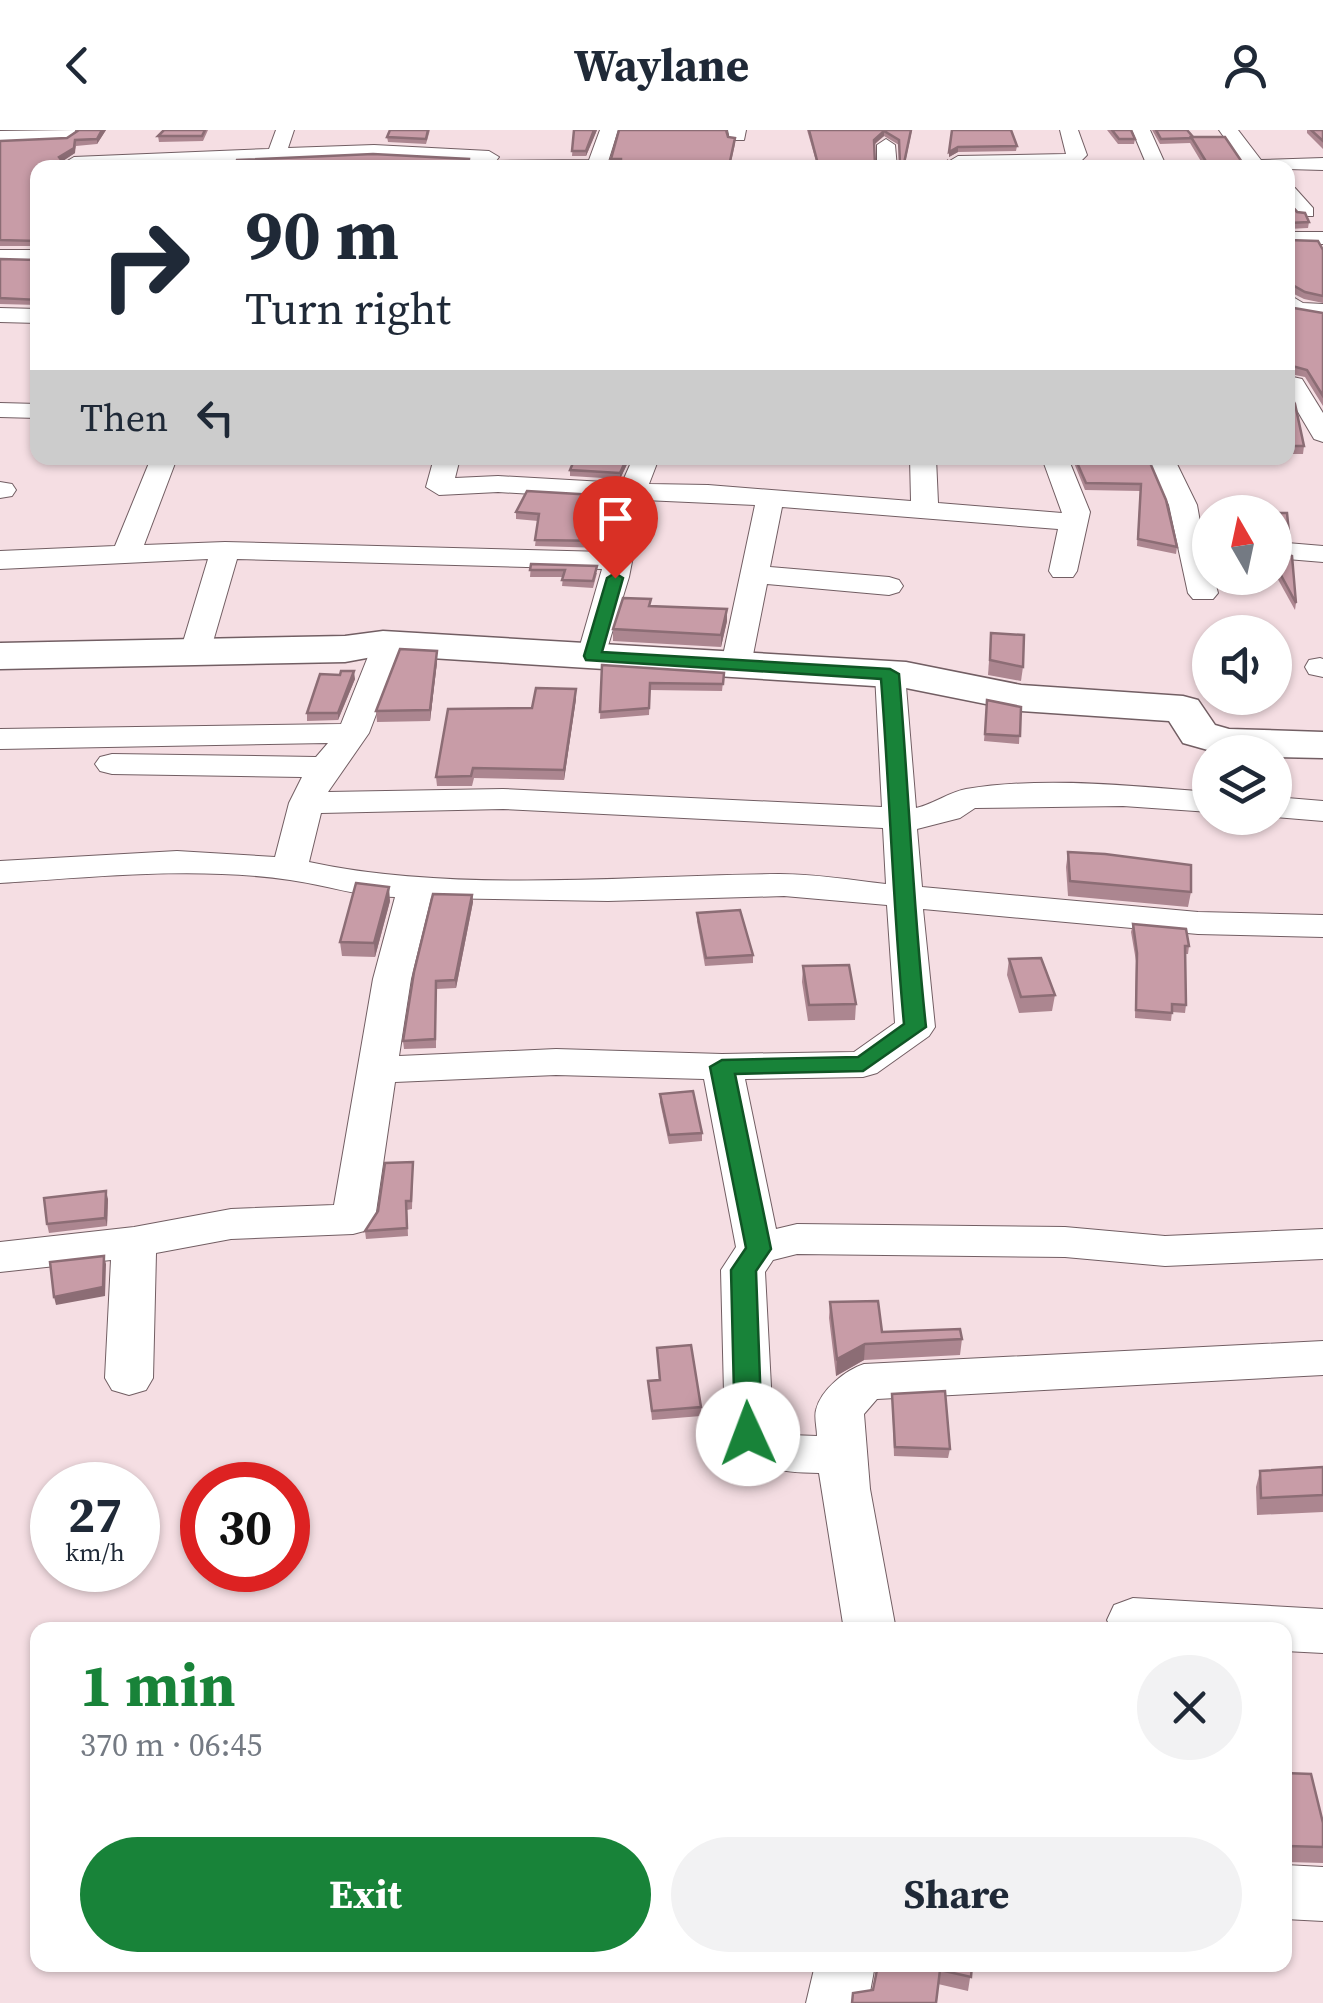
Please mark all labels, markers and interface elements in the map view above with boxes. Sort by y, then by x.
text: Waylane [574,34,749,96]
icon: back [50,38,105,93]
icon: person [1218,38,1273,93]
text: 90 m [245,186,399,282]
icon: right [80,200,210,330]
text: Turn right [245,277,451,339]
icon: left [188,390,243,445]
text: Then [80,392,168,444]
pin [573,476,658,579]
icon: arrive [588,491,643,546]
north arrow [1192,495,1292,595]
map controls [1192,495,1292,835]
button: sound [1192,615,1292,715]
button: layers [1192,735,1292,835]
position arrow [696,1382,800,1486]
speed limit sign: 30 [180,1462,310,1592]
text: 27 [68,1480,122,1549]
text: km/h [65,1535,125,1569]
text: 1 min [80,1644,236,1726]
button: close [1137,1655,1242,1760]
text: 370 m · 06:45 [80,1723,262,1767]
button: Exit [80,1837,651,1952]
button: Share [671,1837,1242,1952]

